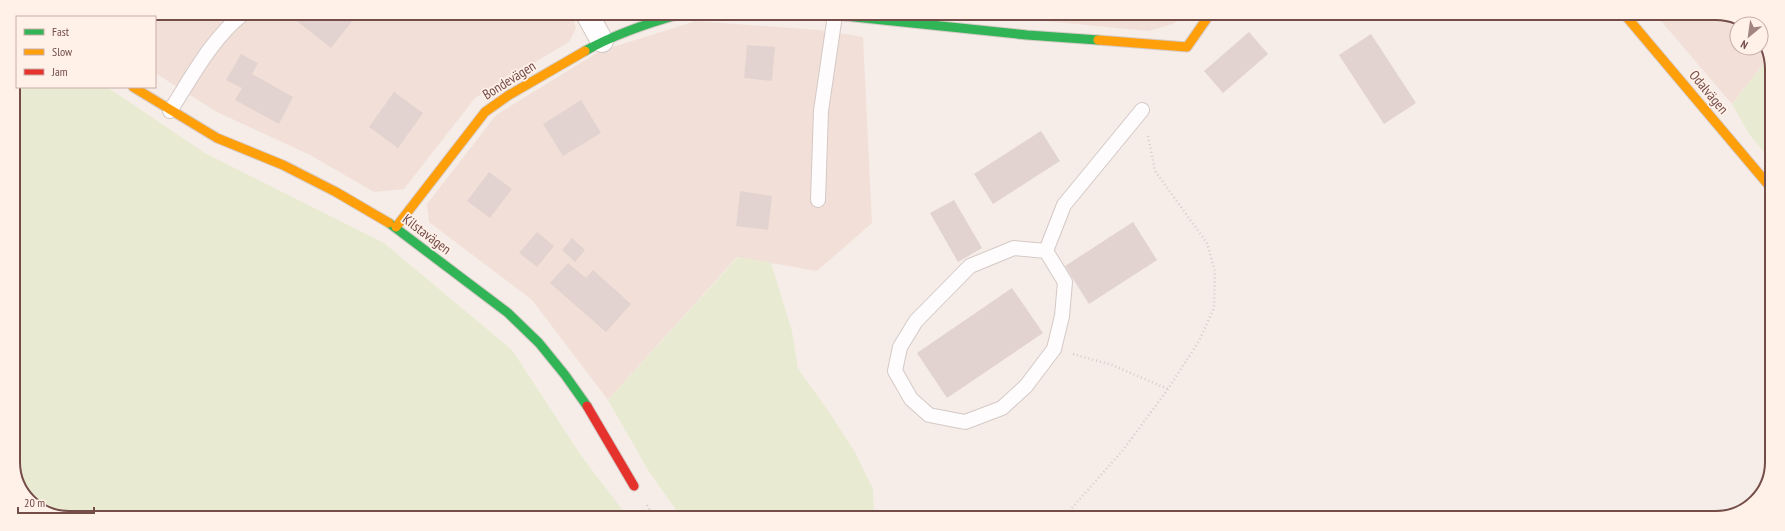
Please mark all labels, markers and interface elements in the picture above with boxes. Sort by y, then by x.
legend [16,16,156,88]
north arrow [1729,16,1769,56]
text: Fast [52,24,70,39]
text: N [1738,37,1750,52]
text: Slow [52,44,73,59]
street label: Bondevägen [479,57,539,103]
text: Jam [51,64,68,79]
street label: Odalvägen [1686,66,1732,118]
street label: Kilstavägen [399,210,455,258]
scale bar [18,489,94,515]
text: 20 m [24,495,45,510]

